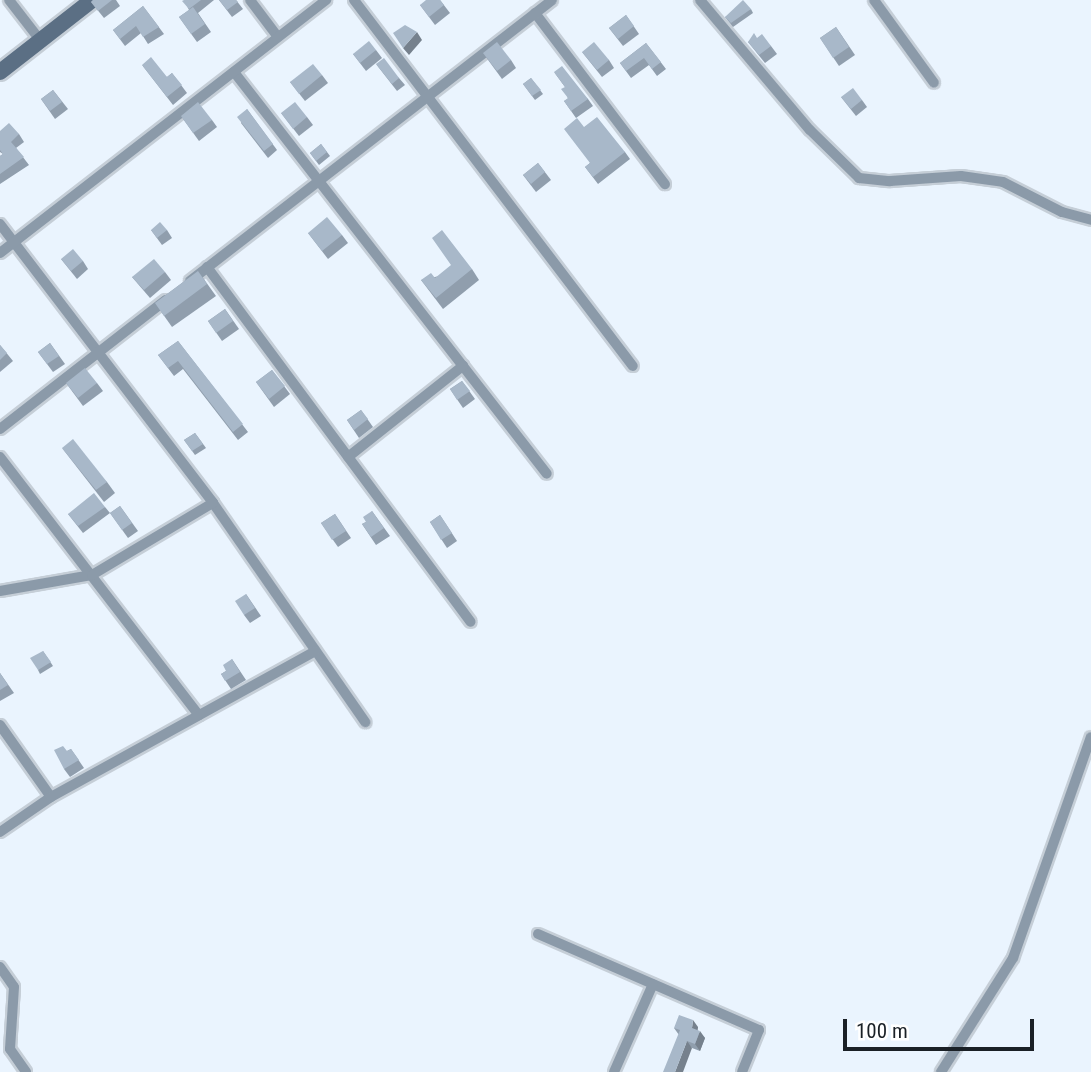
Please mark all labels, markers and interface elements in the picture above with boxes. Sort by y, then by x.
scale bar [846,1006,1037,1050]
text: 100 m [856,1019,908,1043]

